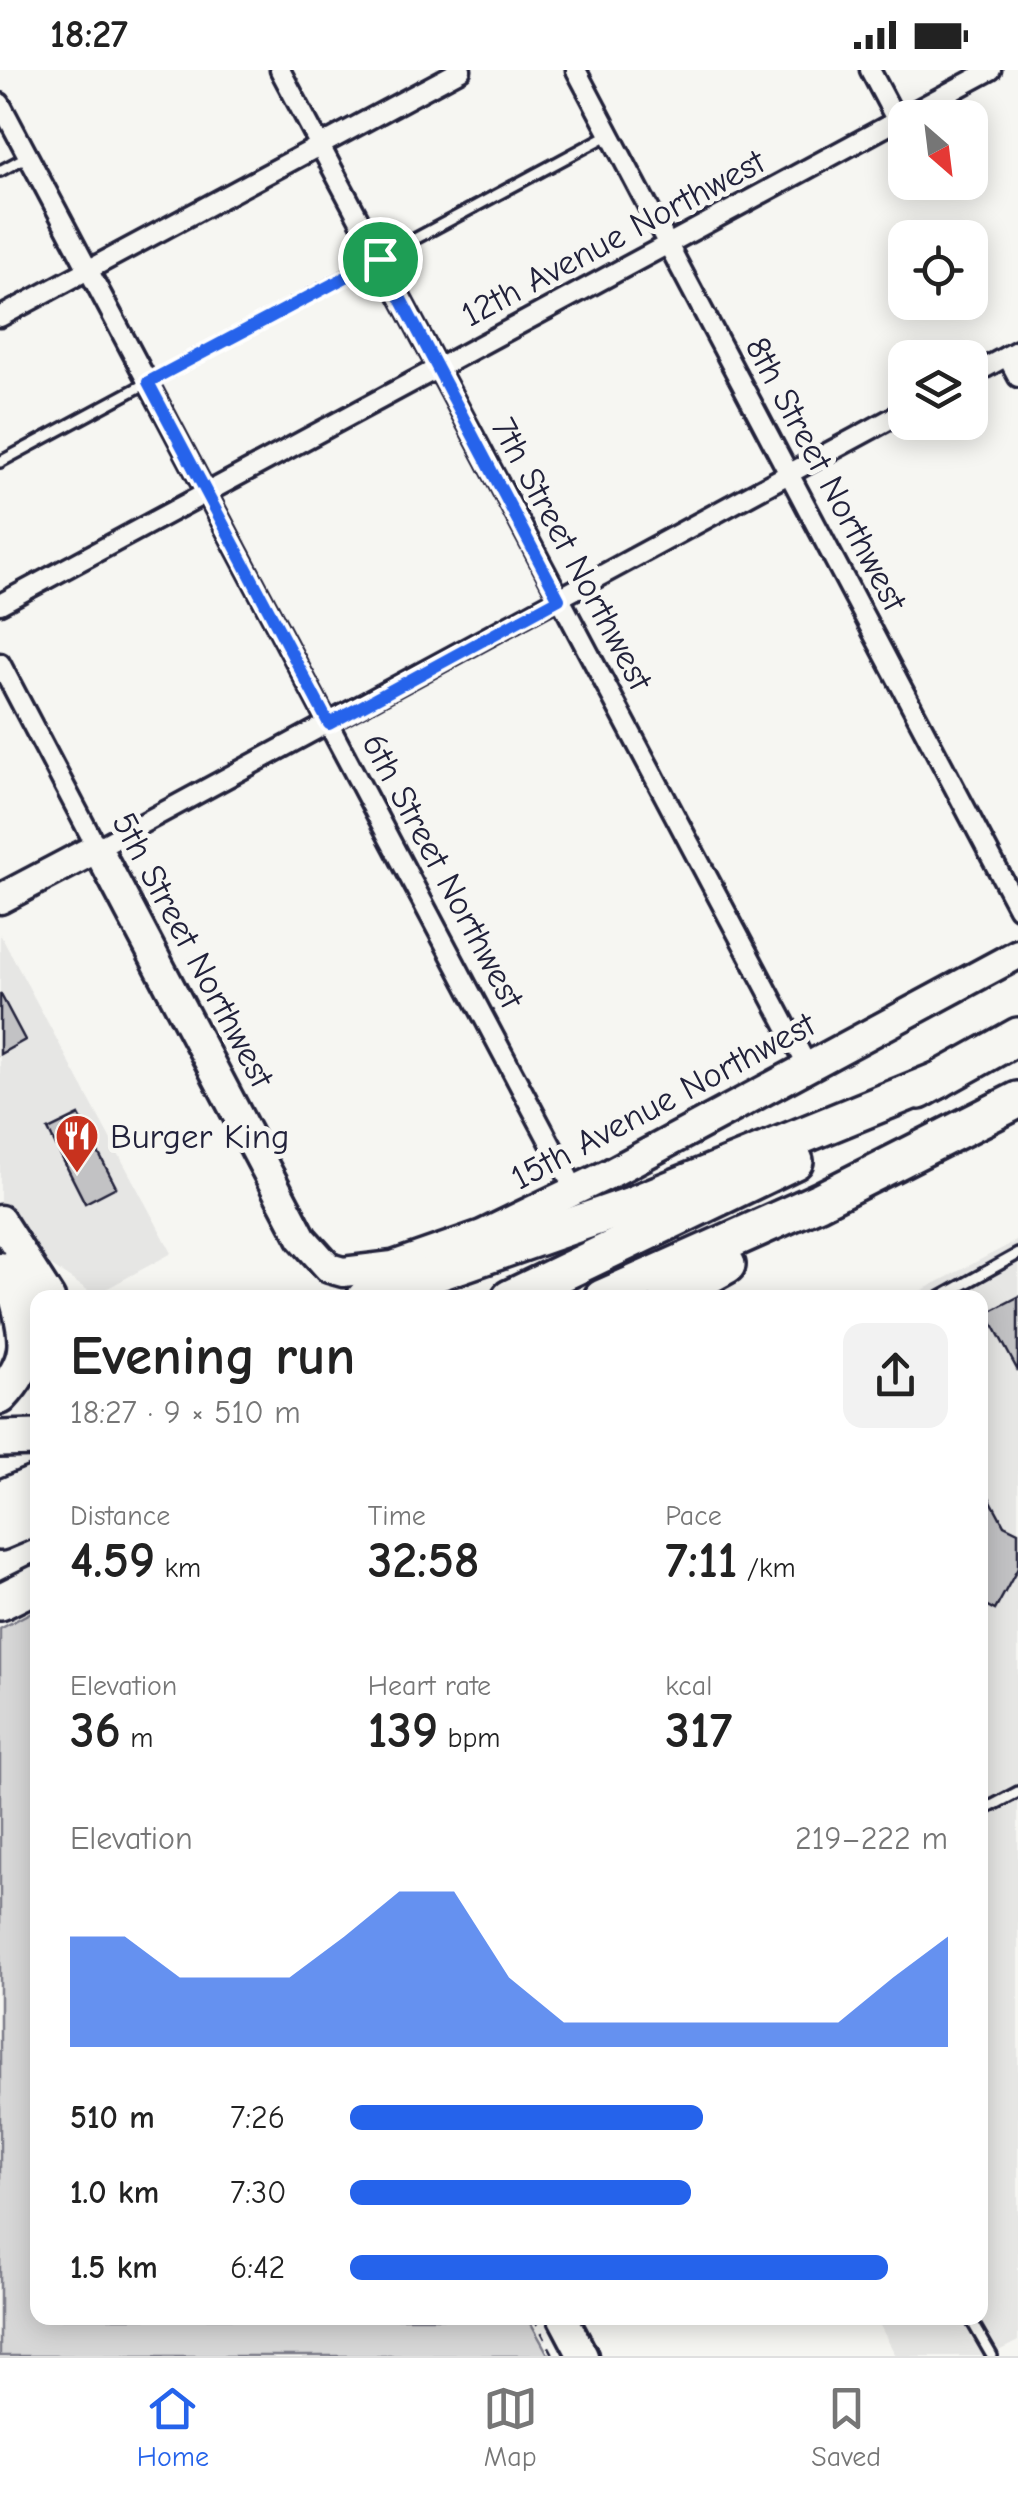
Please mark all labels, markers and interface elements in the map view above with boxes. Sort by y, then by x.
text: 18:27 [50,13,128,57]
north arrow [888,100,988,200]
map controls [888,100,988,440]
street label: 12th Avenue Northwest [454,140,772,335]
pin [338,217,423,302]
button: locate [888,220,988,320]
icon: arrive [353,232,408,287]
street label: 8th Street Northwest [736,330,916,619]
button: layers [888,340,988,440]
street label: 7th Street Northwest [483,411,662,698]
street label: 6th Street Northwest [353,727,533,1016]
street label: 5th Street Northwest [103,806,283,1095]
street label: 15th Avenue Northwest [504,1003,823,1198]
restaurant icon: Burger King [54,1113,100,1174]
place label: Burger King [110,1116,290,1157]
button: share [843,1323,948,1428]
text: Evening run [70,1324,355,1388]
text: 18:27 · 9 × 510 m [70,1394,301,1431]
text: Distance [70,1500,170,1532]
text: Time [368,1500,426,1532]
text: Pace [665,1500,722,1532]
text: 4.59 [70,1532,155,1590]
text: 32:58 [368,1532,480,1590]
text: 7:11 [665,1532,737,1590]
text: km [155,1552,201,1584]
text: /km [737,1552,796,1584]
text: Elevation [70,1670,177,1702]
text: Heart rate [368,1670,491,1702]
text: kcal [665,1670,712,1702]
text: 36 [70,1702,121,1760]
text: 139 [368,1702,438,1760]
text: 317 [665,1702,732,1760]
text: m [121,1722,153,1754]
text: bpm [438,1722,500,1754]
text: Elevation [70,1820,193,1857]
text: 219–222 m [795,1820,948,1857]
text: 510 m [70,2099,155,2136]
text: 7:26 [230,2099,285,2136]
text: 1.0 km [70,2174,159,2211]
text: 7:30 [230,2174,287,2211]
text: 1.5 km [70,2249,158,2286]
text: 6:42 [230,2249,285,2286]
tab: Home [137,2381,209,2473]
tab: Map [483,2381,538,2473]
tab: Saved [811,2381,881,2473]

